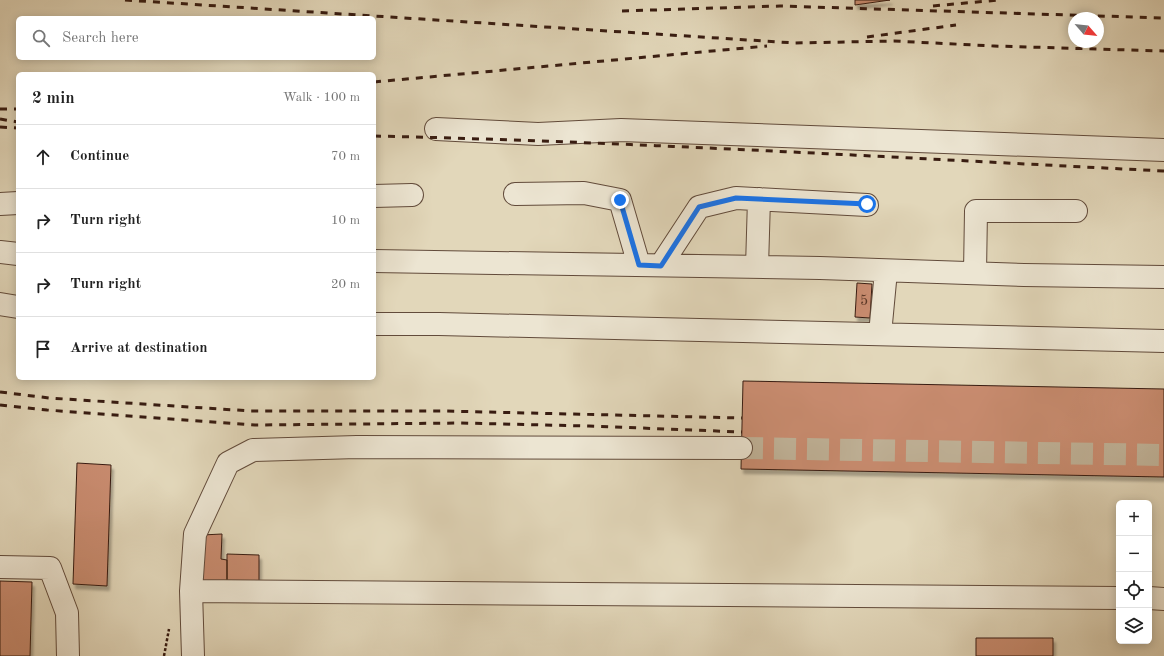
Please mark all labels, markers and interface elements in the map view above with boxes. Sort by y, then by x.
north arrow [1068,12,1104,48]
search box [16,16,376,60]
icon: search [30,27,52,49]
text: Search here [62,31,139,46]
text: 2 min [32,90,75,107]
text: Walk · 100 m [283,91,360,104]
icon: ahead [32,146,54,168]
text: Continue [70,149,129,164]
text: 70 m [331,150,360,163]
route end [611,191,629,209]
route start [858,195,876,213]
icon: right [32,210,54,232]
text: Turn right [70,213,141,228]
text: 10 m [331,214,360,227]
icon: right [32,274,54,296]
text: Turn right [70,277,141,292]
text: 20 m [331,278,360,291]
house number: 5 [860,294,868,308]
icon: arrive [32,338,54,360]
text: Arrive at destination [70,341,208,356]
map controls [1116,500,1152,644]
button: + [1116,500,1152,536]
button: − [1116,536,1152,572]
button: locate [1116,572,1152,608]
button: layers [1116,608,1152,644]

